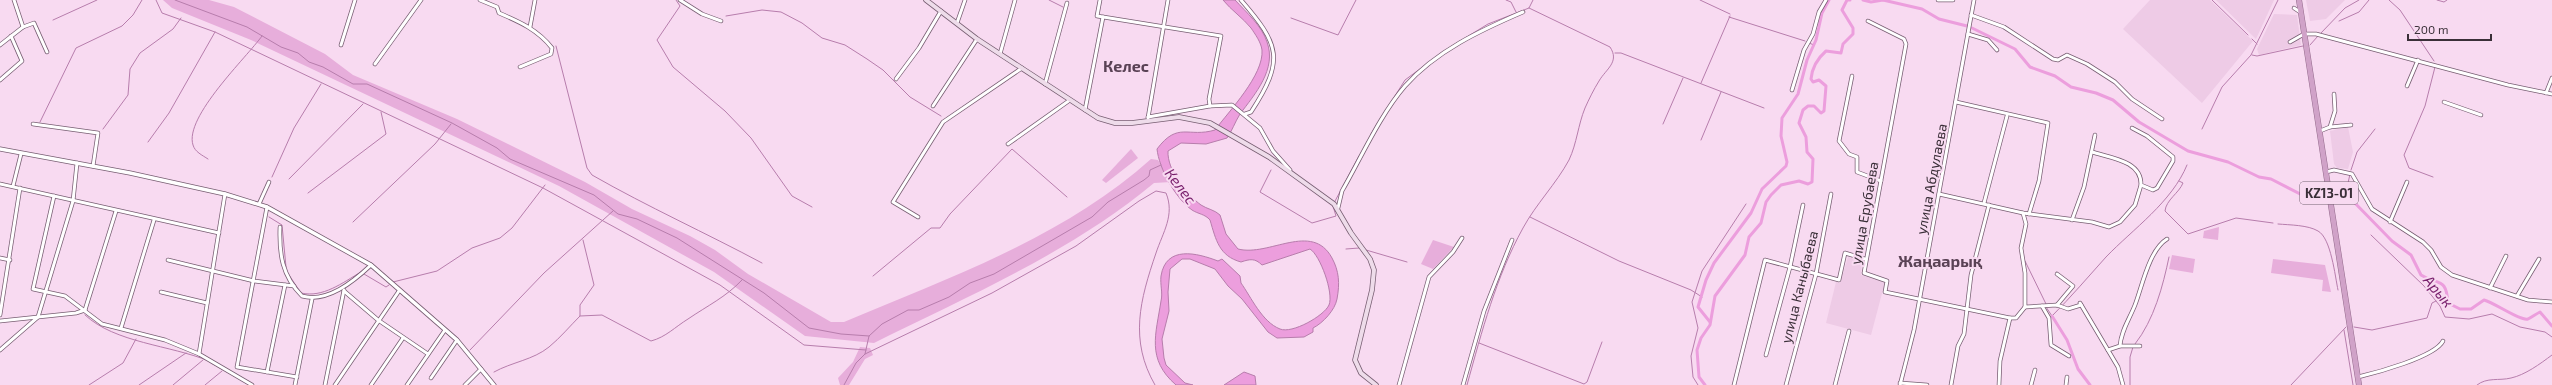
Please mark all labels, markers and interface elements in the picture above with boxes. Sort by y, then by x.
scale bar [2408,16,2491,42]
text: 200 m [2414,22,2448,36]
district label: Келес [1103,56,1149,75]
street label: улица Абдулаева [1912,122,1950,236]
street label: улица Ерубаева [1847,160,1881,266]
water label: Келес [1162,164,1200,208]
road number: KZ13-01 [2300,182,2358,204]
street label: улица Каныбаева [1777,229,1821,345]
district label: Жаңаарық [1898,251,1983,270]
water label: Арык [2420,270,2458,311]

